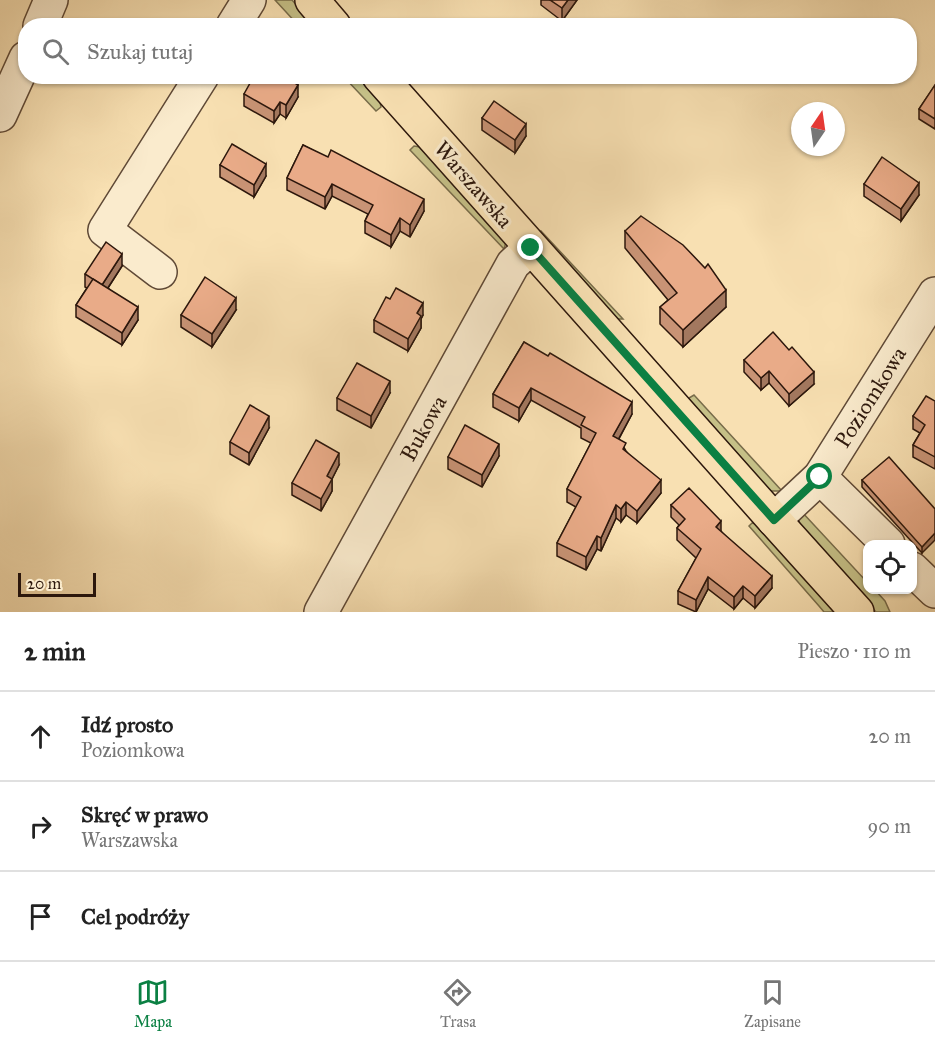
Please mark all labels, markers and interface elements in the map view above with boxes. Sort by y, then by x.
search box [18,18,917,84]
icon: search [39,35,72,68]
text: Szukaj tutaj [87,38,193,65]
north arrow [791,102,845,156]
street label: Warszawska [428,135,519,234]
route end [517,234,543,260]
street label: Poziomkowa [829,341,912,453]
street label: Bukowa [394,390,453,466]
route start [806,463,832,489]
map controls [863,540,917,594]
button: locate [863,540,917,594]
scale bar [18,570,96,598]
text: 20 m [27,574,61,593]
text: 2 min [24,635,85,667]
text: Pieszo · 110 m [798,639,911,663]
text: Idź prosto [81,711,173,738]
icon: ahead [24,720,57,753]
text: 20 m [868,724,911,748]
text: Poziomkowa [81,738,185,762]
text: Skręć w prawo [81,801,208,828]
icon: right [24,810,57,843]
text: 90 m [868,814,911,838]
text: Warszawska [81,828,178,852]
icon: arrive [24,900,57,933]
text: Cel podróży [81,903,189,930]
tab: Mapa [134,976,172,1031]
tab: Trasa [440,976,476,1031]
tab: Zapisane [744,976,801,1031]

